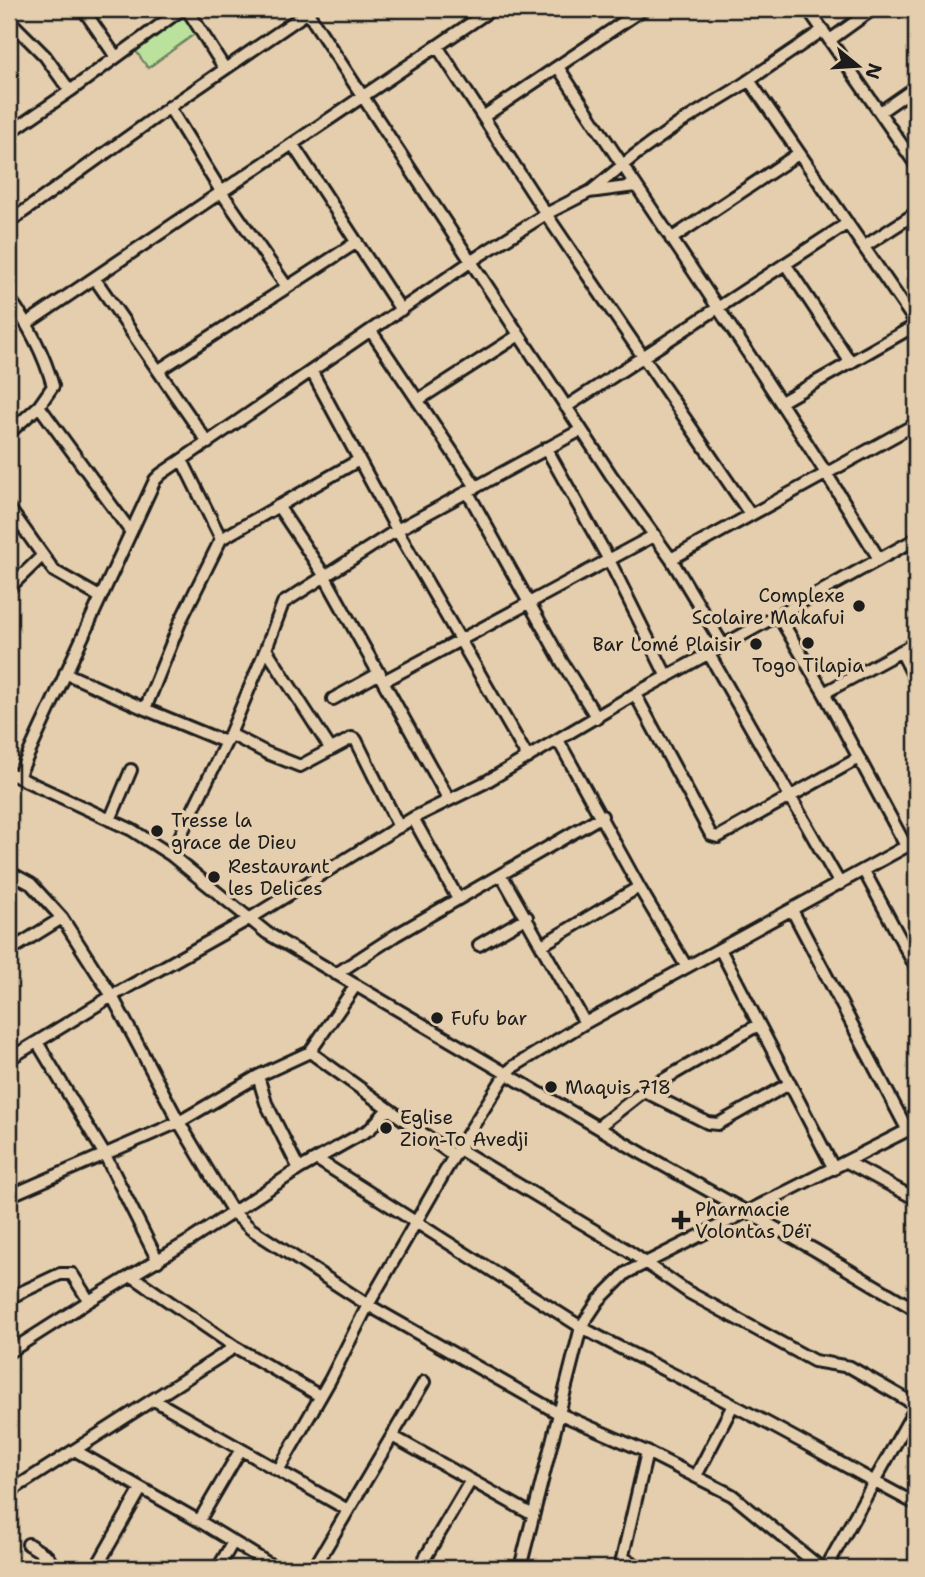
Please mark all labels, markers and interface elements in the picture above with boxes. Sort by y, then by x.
north arrow [824,32,894,102]
text: N [859,60,888,82]
place label: Complexe Scolaire Makafui [692,583,845,630]
marker: Complexe Scolaire Makafui [851,598,867,614]
place label: Bar Lomé Plaisir [593,632,742,657]
marker: Togo Tilapia [800,635,816,651]
marker: Bar Lomé Plaisir [748,636,764,652]
place label: Togo Tilapia [752,653,864,678]
place label: Tresse la grace de Dieu [171,808,297,855]
marker: Tresse la grace de Dieu [149,823,165,839]
place label: Restaurant les Delices [228,854,330,901]
marker: Restaurant les Delices [206,869,222,885]
place label: Fufu bar [451,1006,528,1031]
marker: Fufu bar [429,1010,445,1026]
place label: Maquis 718 [565,1075,671,1100]
marker: Maquis 718 [543,1079,559,1095]
place label: Eglise Zion-To Avedji [400,1105,529,1152]
marker: Eglise Zion-To Avedji [378,1120,394,1136]
place label: Pharmacie Volontas Déï [695,1197,812,1244]
marker: Pharmacie Volontas Déï [673,1212,689,1228]

